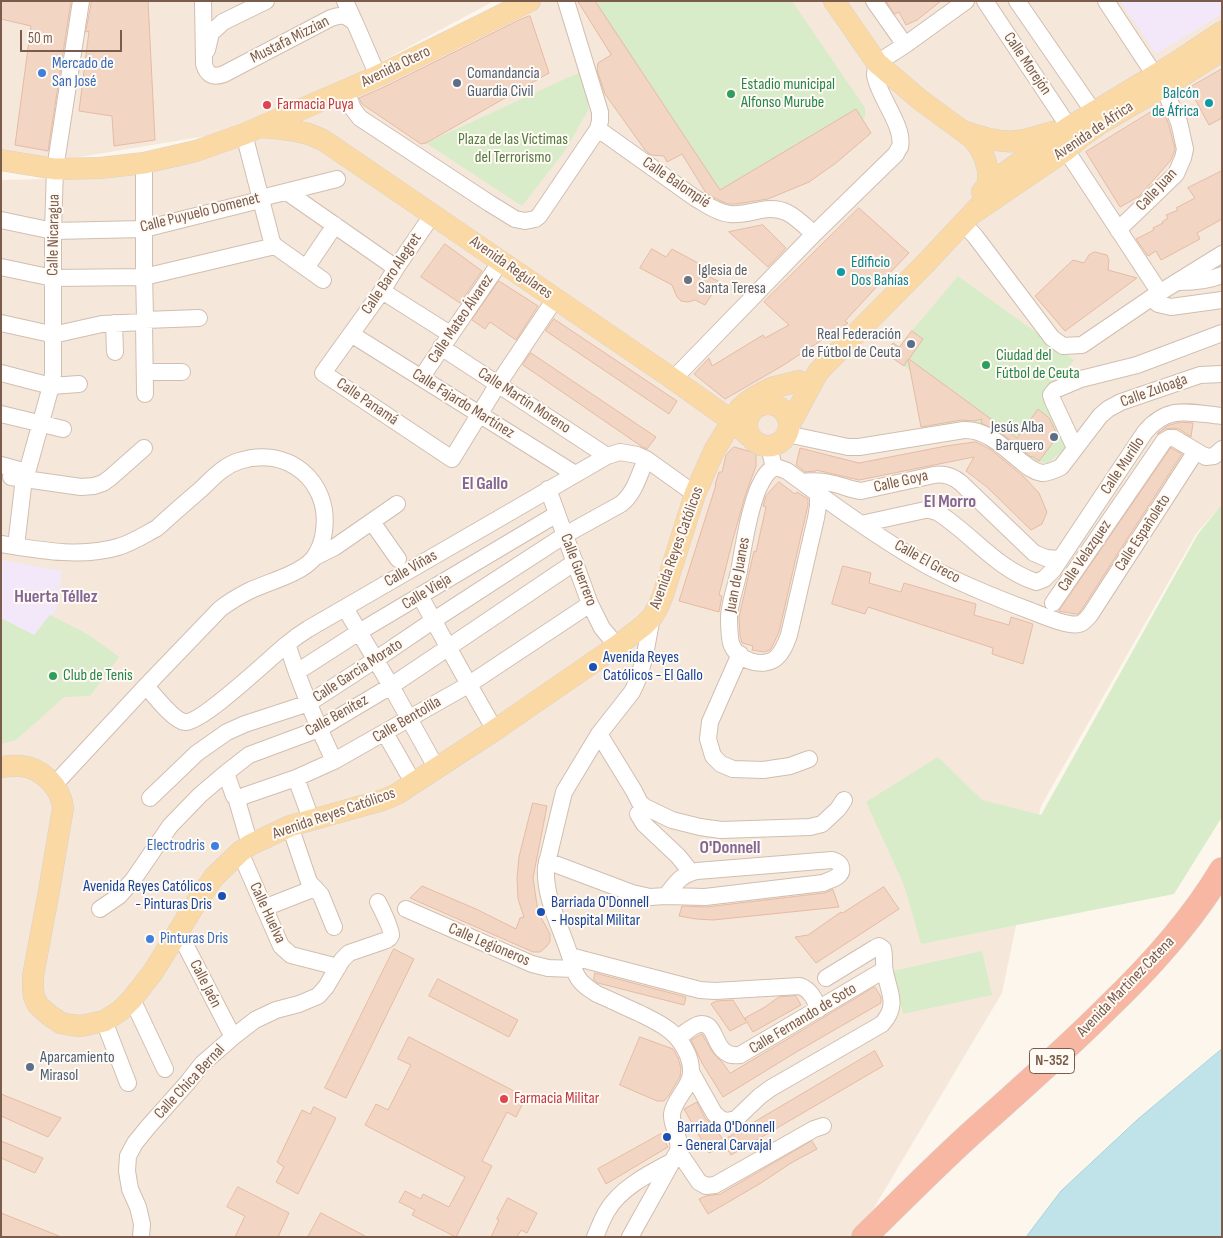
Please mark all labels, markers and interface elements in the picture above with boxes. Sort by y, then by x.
street label: Mustafa Mizzian [247,12,333,68]
scale bar [22,20,125,52]
text: 50 m [28,29,53,48]
street label: Calle Morejón [999,29,1055,99]
street label: Avenida Otero [358,42,434,92]
place label: Mercado de San José [52,54,114,92]
place label: Comandancia Guardia Civil [467,64,540,102]
marker: Mercado de San José [36,67,48,79]
place label: Estadio municipal Alfonso Murube [741,75,835,113]
marker: Comandancia Guardia Civil [451,77,463,89]
place label: Balcón de África [1152,84,1199,122]
marker: Estadio municipal Alfonso Murube [725,88,737,100]
place label: Farmacia Puya [277,95,354,115]
street label: Avenida de África [1051,97,1137,165]
marker: Balcón de África [1203,97,1215,109]
marker: Farmacia Puya [261,99,273,111]
park label: Plaza de las Víctimas del Terrorismo [458,130,568,168]
street label: Calle Balompié [638,153,714,213]
street label: Calle Juan [1132,165,1182,215]
street label: Calle Puyuelo Domenet [138,189,262,237]
street label: Calle Nicaragua [44,194,64,276]
street label: Calle Baro Alegret [358,230,426,318]
street label: Avenida Regulares [466,232,556,304]
place label: Edificio Dos Bahías [851,253,909,291]
place label: Iglesia de Santa Teresa [698,261,766,299]
marker: Edificio Dos Bahías [835,266,847,278]
street label: Calle Mateo Álvarez [424,271,498,367]
marker: Iglesia de Santa Teresa [682,274,694,286]
place label: Real Federación de Fútbol de Ceuta [802,325,901,363]
marker: Real Federación de Fútbol de Ceuta [905,338,917,350]
place label: Ciudad del Fútbol de Ceuta [996,346,1080,384]
marker: Ciudad del Fútbol de Ceuta [980,359,992,371]
street label: Calle Martín Moreno [474,364,574,438]
street label: Calle Fajardo Martínez [408,365,518,443]
street label: Calle Zuloaga [1118,370,1190,412]
street label: Calle Panamá [332,374,402,430]
place label: Jesús Alba Barquero [991,418,1044,456]
marker: Jesús Alba Barquero [1048,431,1060,443]
street label: Calle Murillo [1097,434,1149,498]
street label: Calle Goya [872,466,930,498]
district label: El Gallo [462,473,508,495]
street label: Avenida Reyes Católicos [646,484,708,612]
district label: El Morro [924,491,976,513]
street label: Calle Españoleto [1111,491,1175,575]
street label: Calle Velazquez [1054,517,1116,595]
street label: Calle Guerrero [555,531,601,609]
street label: Juan de Juanes [721,536,755,614]
street label: Calle El Greco [891,536,963,588]
street label: Calle Viñas [381,546,441,592]
street label: Calle Vieja [399,570,455,614]
district label: Huerta Téllez [14,586,98,608]
street label: Calle García Morato [310,635,406,707]
place label: Avenida Reyes Católicos - El Gallo [603,648,703,686]
marker: Avenida Reyes Católicos - El Gallo [587,661,599,673]
place label: Club de Tenis [63,666,133,686]
marker: Club de Tenis [47,670,59,682]
street label: Calle Benítez [302,691,372,741]
street label: Calle Bentolila [369,693,445,747]
street label: Avenida Reyes Católicos [270,784,398,844]
place label: Electrodris [147,836,205,856]
district label: O'Donnell [700,837,760,859]
marker: Electrodris [209,840,221,852]
place label: Avenida Reyes Católicos - Pinturas Dris [83,877,212,915]
street label: Calle Huelva [245,880,289,946]
marker: Avenida Reyes Católicos - Pinturas Dris [216,890,228,902]
place label: Barriada O'Donnell - Hospital Militar [551,893,649,931]
marker: Barriada O'Donnell - Hospital Militar [535,906,547,918]
street label: Calle Legioneros [445,919,533,971]
place label: Pinturas Dris [160,929,228,949]
marker: Pinturas Dris [144,933,156,945]
street label: Avenida Martinez Catena [1073,933,1179,1041]
street label: Calle Jaén [185,957,225,1011]
street label: Calle Fernando de Soto [746,979,860,1059]
street label: Calle Chica Bernal [151,1041,229,1123]
place label: Aparcamiento Mirasol [40,1048,115,1086]
road number: N-352 [1030,1048,1074,1074]
marker: Aparcamiento Mirasol [24,1061,36,1073]
place label: Farmacia Militar [514,1089,599,1109]
marker: Farmacia Militar [498,1093,510,1105]
place label: Barriada O'Donnell - General Carvajal [677,1118,775,1156]
marker: Barriada O'Donnell - General Carvajal [661,1131,673,1143]

